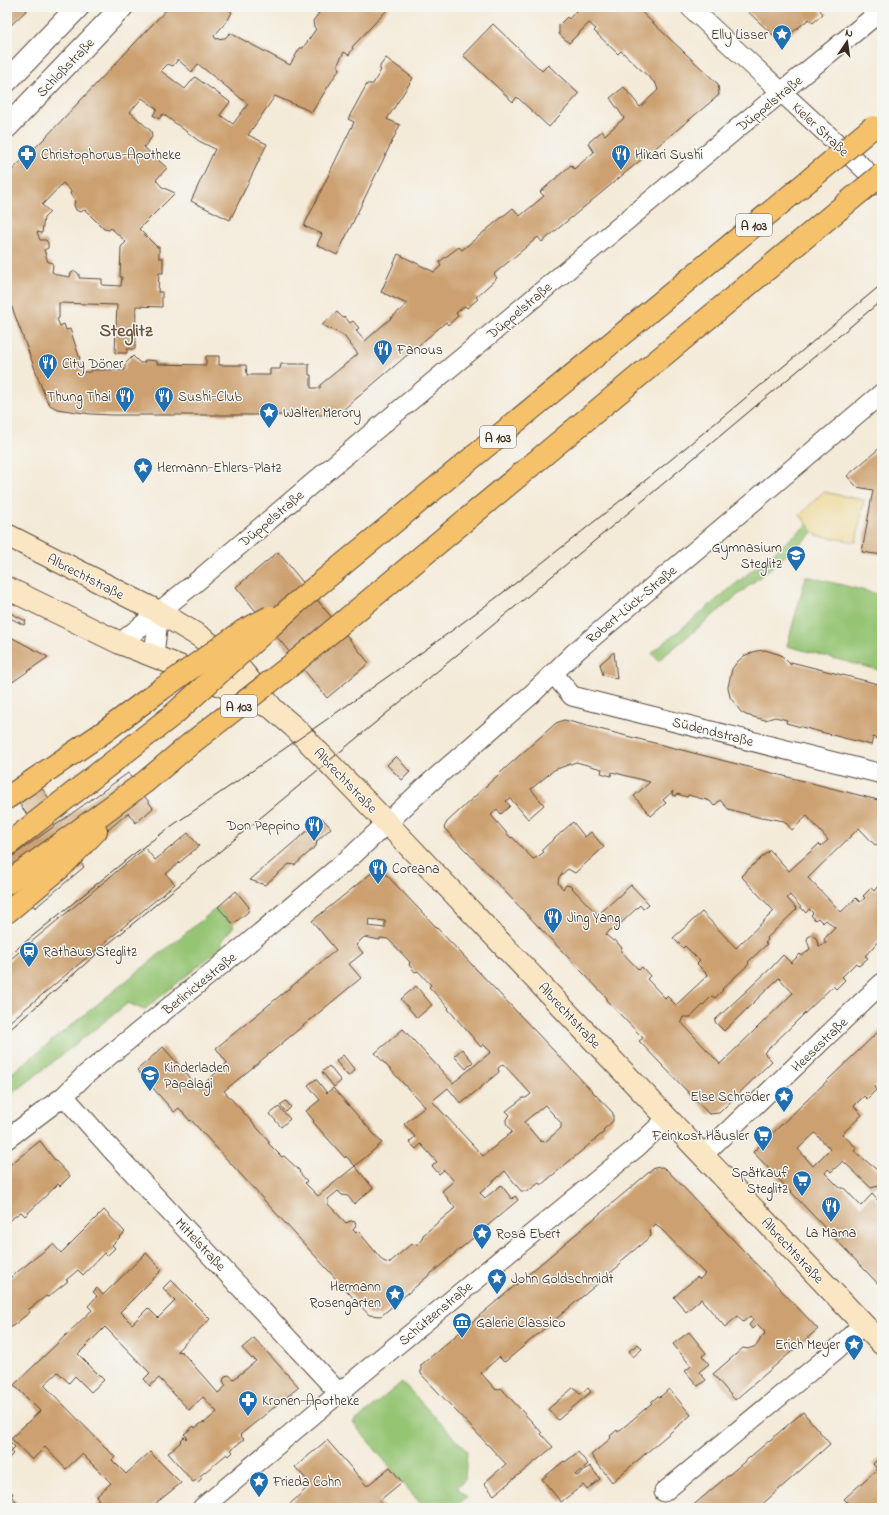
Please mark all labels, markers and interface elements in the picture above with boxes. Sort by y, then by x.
north arrow [827,22,867,62]
place icon: Elly Lisser [771,23,793,51]
place label: Elly Lisser [711,25,769,47]
text: N [844,25,854,42]
street label: Schloßstraße [32,33,100,103]
street label: Düppelstraße [732,71,808,138]
street label: Kieler Straße [787,98,854,163]
pharmacy icon: Christophorus-Apotheke [16,143,38,171]
restaurant icon: Hikari Sushi [610,143,632,171]
place label: Christophorus-Apotheke [41,145,181,166]
place label: Hikari Sushi [635,145,703,166]
road number: A 103 [736,214,772,236]
street label: Düppelstraße [482,277,558,345]
district label: Steglitz [100,319,153,346]
restaurant icon: Fanous [372,338,394,366]
place label: Fanous [396,340,443,361]
restaurant icon: City Döner [37,352,59,380]
place label: City Döner [62,354,124,376]
restaurant icon: Thung Thai [114,385,136,413]
restaurant icon: Sushi-Club [153,385,175,413]
place label: Thung Thai [47,387,111,409]
place label: Sushi-Club [178,387,243,408]
place icon: Walter Merory [258,401,280,429]
place label: Walter Merory [283,403,361,425]
road number: A 103 [480,426,516,448]
place icon: Hermann-Ehlers-Platz [132,456,154,484]
place label: Hermann-Ehlers-Platz [157,458,282,479]
street label: Düppelstraße [234,485,310,553]
place label: Gymnasium Steglitz [712,538,782,576]
school or university icon: Gymnasium Steglitz [785,544,807,572]
street label: Albrechtstraße [43,549,128,606]
street label: Robert-Lück-Straße [582,560,682,649]
road number: A 103 [221,695,257,717]
street label: Südendstraße [670,712,756,753]
street label: Albrechtstraße [308,744,382,819]
restaurant icon: Don Peppino [303,814,325,842]
place label: Don Peppino [226,816,300,837]
restaurant icon: Coreana [367,857,389,885]
place label: Coreana [392,859,440,880]
restaurant icon: Jing Yang [542,906,564,934]
place label: Jing Yang [567,908,620,930]
station icon: Rathaus Steglitz [18,940,40,968]
place label: Rathaus Steglitz [43,942,137,964]
street label: Berlinickestraße [157,947,242,1021]
street label: Albrechtstraße [533,978,606,1054]
street label: Heesestraße [787,1012,854,1077]
place label: Kinderladen Papalagi [164,1058,230,1096]
school or university icon: Kinderladen Papalagi [139,1064,161,1092]
place icon: Else Schröder [773,1085,795,1113]
place label: Else Schröder [690,1087,771,1108]
supermarket icon: Feinkost Häusler [752,1124,774,1152]
place label: Feinkost Häusler [651,1126,750,1147]
place label: Spätkauf Steglitz [731,1163,789,1201]
supermarket icon: Spätkauf Steglitz [791,1169,813,1197]
restaurant icon: La Mama [820,1195,842,1223]
street label: Albrechtstraße [756,1213,829,1289]
street label: Mittelstraße [170,1214,231,1277]
place icon: Rosa Ebert [471,1222,493,1250]
place label: La Mama [806,1223,856,1244]
place label: Rosa Ebert [496,1224,561,1245]
place icon: John Goldschmidt [486,1267,508,1295]
place label: John Goldschmidt [511,1269,614,1290]
street label: Schützenstraße [394,1276,478,1351]
place label: Hermann Rosengarten [310,1277,381,1315]
place icon: Hermann Rosengarten [384,1283,406,1311]
museum icon: Galerie Classico [451,1311,473,1339]
place label: Galerie Classico [476,1313,565,1334]
place icon: Erich Meyer [843,1333,865,1361]
place label: Erich Meyer [775,1335,841,1357]
pharmacy icon: Kronen-Apotheke [237,1389,259,1417]
place label: Kronen-Apotheke [262,1391,360,1412]
place icon: Frieda Cohn [248,1470,270,1498]
place label: Frieda Cohn [272,1472,341,1493]

